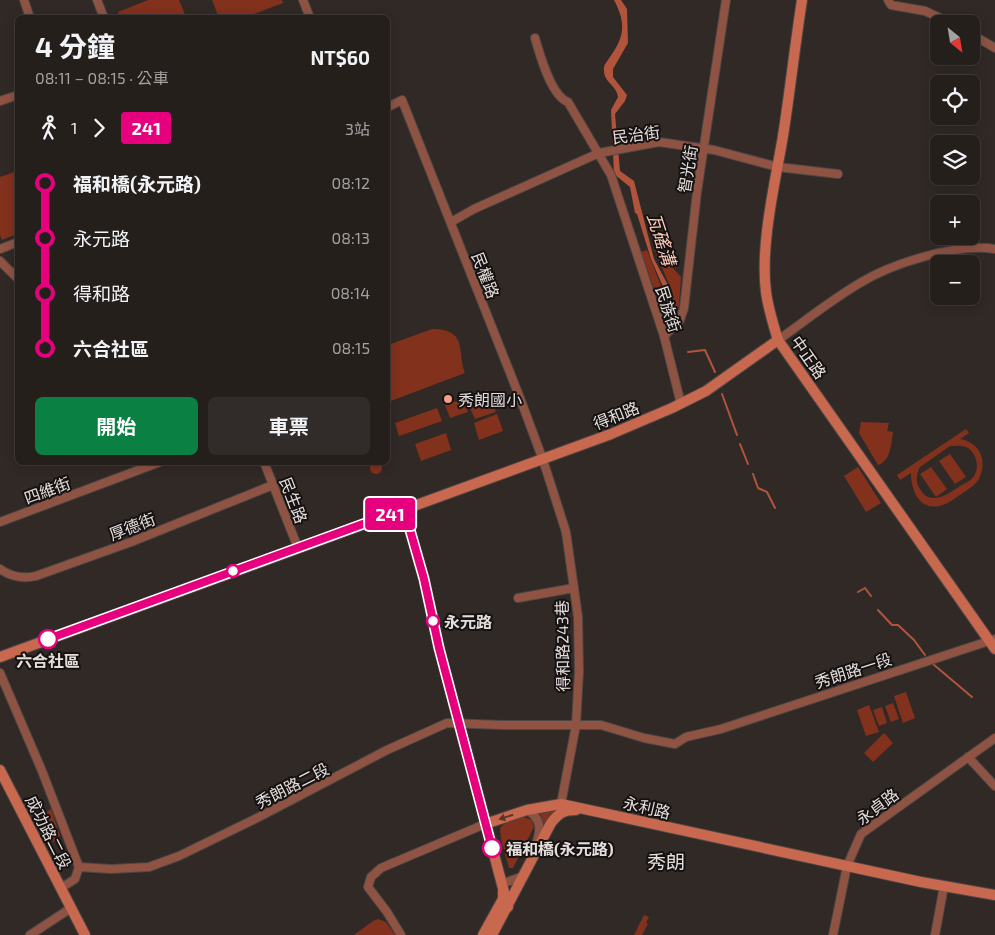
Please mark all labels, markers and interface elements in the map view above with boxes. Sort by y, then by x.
north arrow [930,15,980,65]
map controls [930,15,980,305]
text: 4 分鐘 [35,29,115,63]
text: NT$60 [311,46,370,69]
text: 08:11 – 08:15 · 公車 [35,68,168,87]
button: locate [930,75,980,125]
icon: walk [35,114,63,142]
icon: forward [85,114,113,142]
text: 241 [131,117,161,139]
text: 1 [71,118,77,137]
text: 3站 [345,119,370,138]
street label: 民治街 [611,122,661,146]
button: layers [930,135,980,185]
street label: 智光街 [674,144,700,194]
text: 福和橋(永元路) [73,172,201,195]
text: 08:12 [332,173,370,192]
button: + [930,195,980,245]
water label: 瓦磘溝 [643,210,682,271]
text: 永元路 [73,227,130,250]
text: 08:13 [332,228,370,247]
street label: 民權路 [469,249,503,301]
button: − [930,255,980,305]
text: 得和路 [73,282,130,305]
text: 08:14 [331,283,370,302]
street label: 民族街 [653,283,685,335]
street label: 中正路 [787,332,831,382]
text: 六合社區 [73,337,149,360]
text: 08:15 [332,338,370,357]
place label: 秀朗國小 [458,390,522,409]
marker: 秀朗國小 [442,393,454,405]
button: 開始 [35,397,198,455]
button: 車票 [208,397,370,455]
street label: 得和路 [590,397,642,433]
street label: 四維街 [21,473,73,507]
street label: 民生路 [277,474,311,526]
line badge: 241 [361,498,419,530]
text: 241 [375,503,405,525]
street label: 厚德街 [106,509,158,543]
unlabelled marker [226,564,240,578]
street label: 得和路243巷 [552,600,572,692]
place label: 永元路 [444,612,492,631]
marker: 永元路 [426,614,440,628]
marker: 六合社區 [38,629,58,649]
street label: 秀朗路一段 [812,649,894,691]
place label: 六合社區 [16,651,80,670]
street label: 秀朗路二段 [252,758,332,812]
street label: 永貞路 [852,784,902,828]
street label: 成功路二段 [22,792,76,872]
street label: 永利路 [621,792,673,822]
one-way arrow [498,813,513,821]
marker: 福和橋(永元路) [482,838,502,858]
place label: 福和橋(永元路) [506,839,614,858]
district label: 秀朗 [647,850,685,873]

